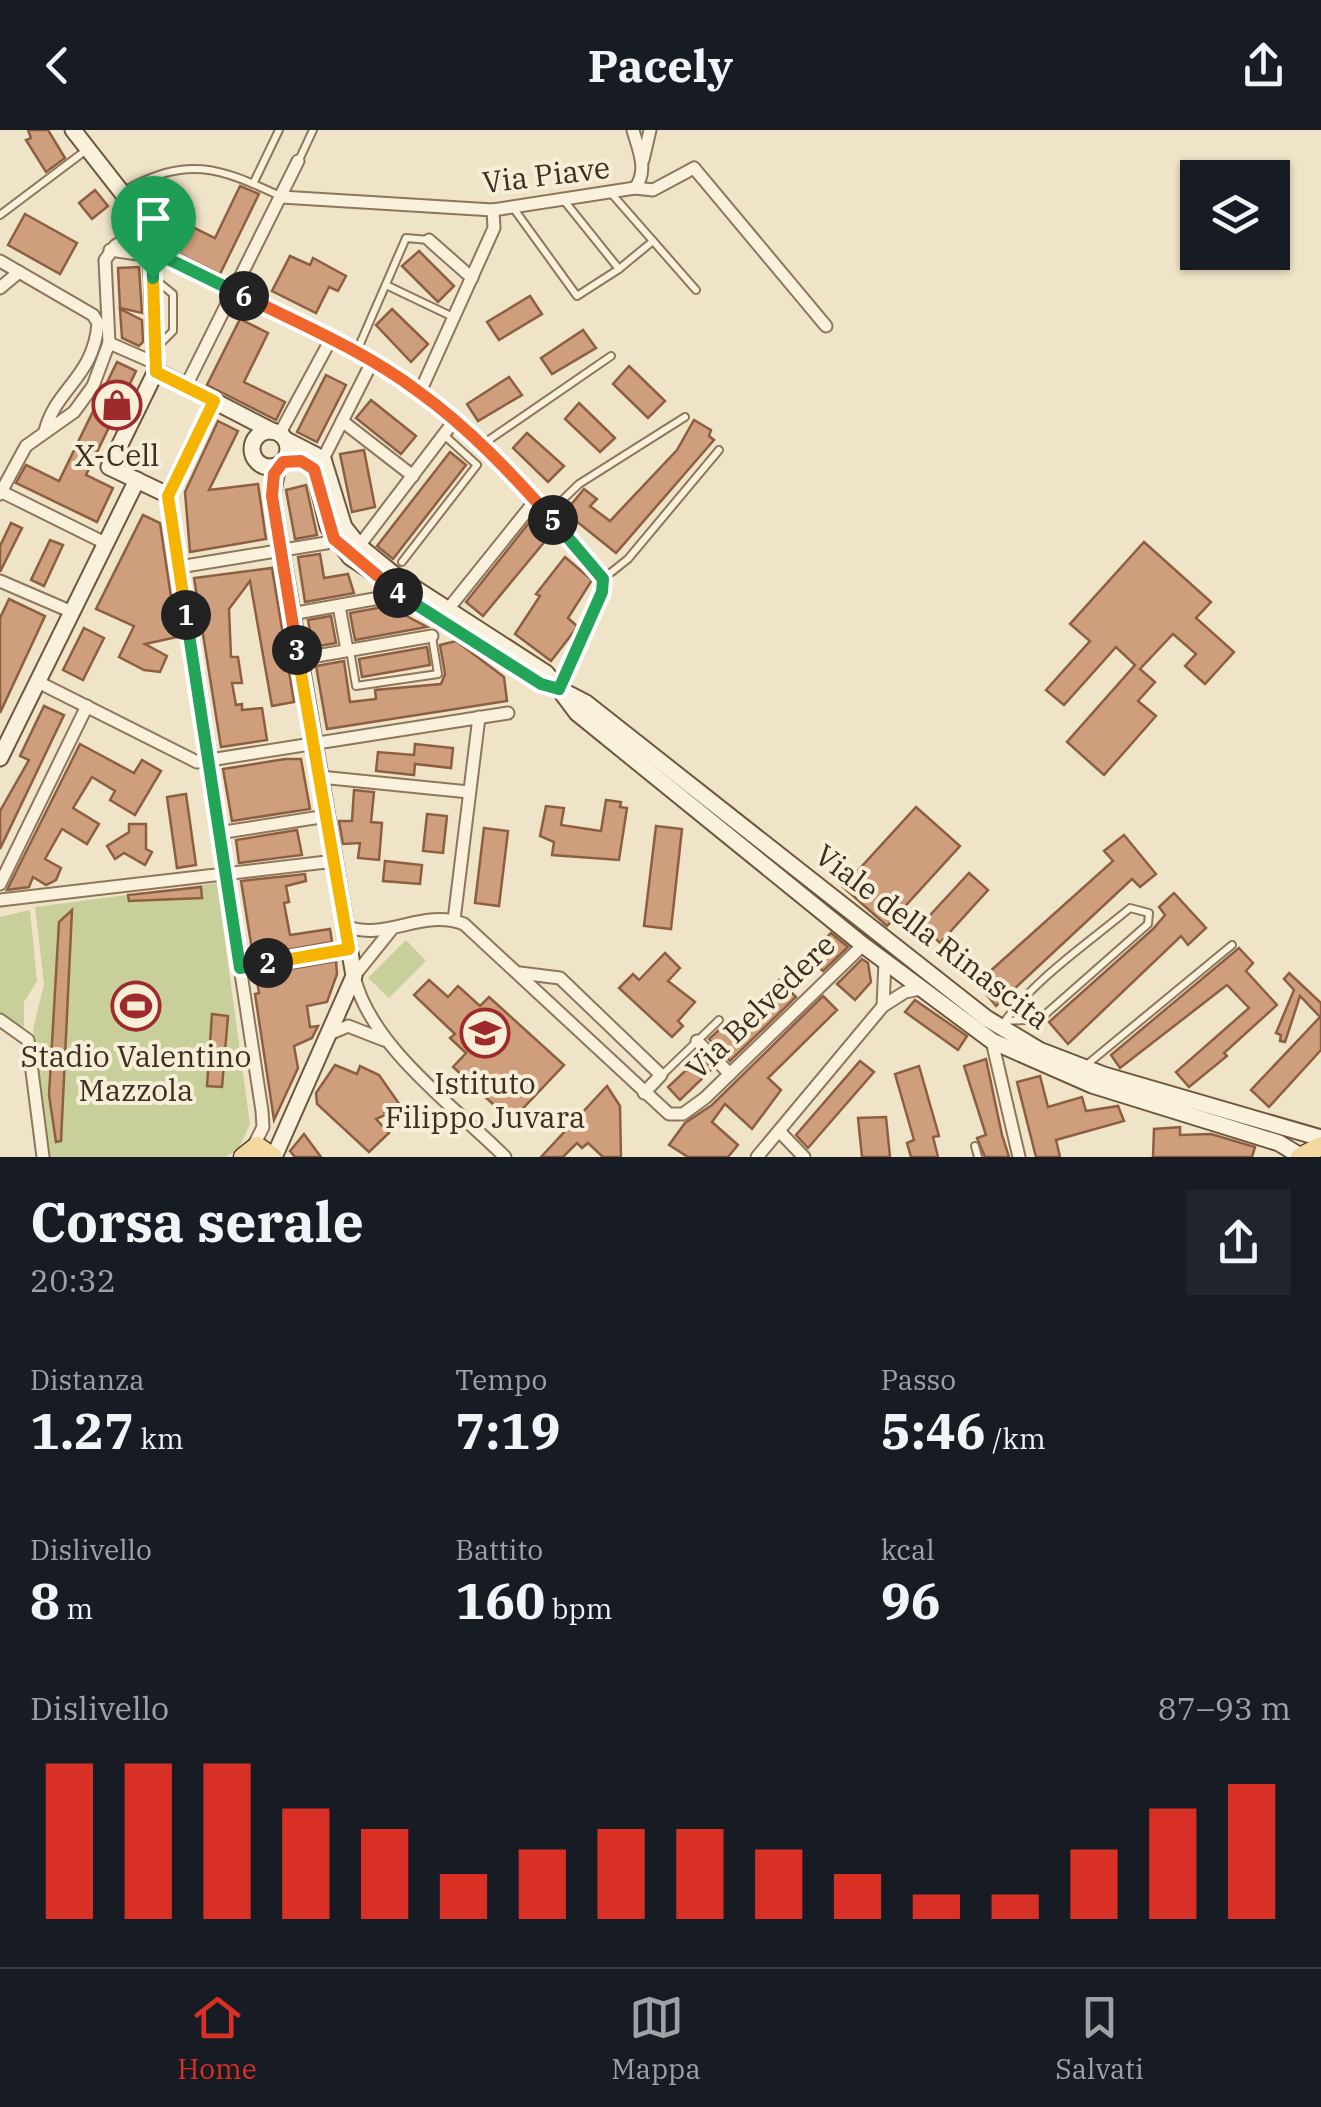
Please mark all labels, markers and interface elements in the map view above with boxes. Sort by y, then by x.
text: Pacely [588,36,733,94]
icon: back [30,38,85,93]
icon: share [1236,38,1291,93]
street label: Via Piave [480,147,612,201]
map controls [1180,160,1290,270]
button: layers [1180,160,1290,270]
pin [111,176,196,279]
icon: arrive [126,191,181,246]
pin: 6 [219,271,269,321]
text: 6 [236,277,252,314]
shop icon: X-Cell [91,379,143,431]
place label: X-Cell [75,435,159,474]
pin: 5 [528,495,578,545]
text: 5 [545,501,561,538]
pin: 4 [373,568,423,618]
text: 4 [390,574,406,611]
pin: 1 [161,590,211,640]
text: 1 [178,596,194,633]
pin: 3 [272,625,322,675]
text: 3 [289,631,305,668]
street label: Viale della Rinascita [808,835,1058,1037]
street label: Via Belvedere [677,925,843,1087]
pin: 2 [243,938,293,988]
text: 2 [260,944,276,981]
sports icon: Stadio Valentino Mazzola [110,980,162,1032]
school or university icon: Istituto Filippo Juvara [459,1007,511,1059]
place label: Stadio Valentino Mazzola [21,1036,251,1109]
place label: Istituto Filippo Juvara [385,1063,585,1136]
text: Corsa serale [30,1186,364,1257]
button: share [1186,1190,1291,1295]
text: 20:32 [30,1259,116,1301]
text: Distanza [30,1361,145,1398]
text: Tempo [455,1361,547,1398]
text: Passo [881,1361,956,1398]
text: 1.27 [30,1398,134,1463]
text: 7:19 [455,1398,560,1463]
text: 5:46 [881,1398,986,1463]
text: km [134,1420,184,1457]
text: /km [986,1420,1046,1457]
text: Dislivello [30,1531,152,1568]
text: Battito [455,1531,543,1568]
text: kcal [881,1531,935,1568]
text: 8 [30,1568,60,1633]
text: 160 [455,1568,545,1633]
text: 96 [881,1568,941,1633]
text: m [60,1590,93,1627]
text: bpm [545,1590,612,1627]
text: Dislivello [30,1687,169,1729]
text: 87–93 m [1157,1687,1291,1729]
tab: Home [177,1990,257,2087]
tab: Mappa [611,1990,701,2087]
tab: Salvati [1055,1990,1144,2087]

